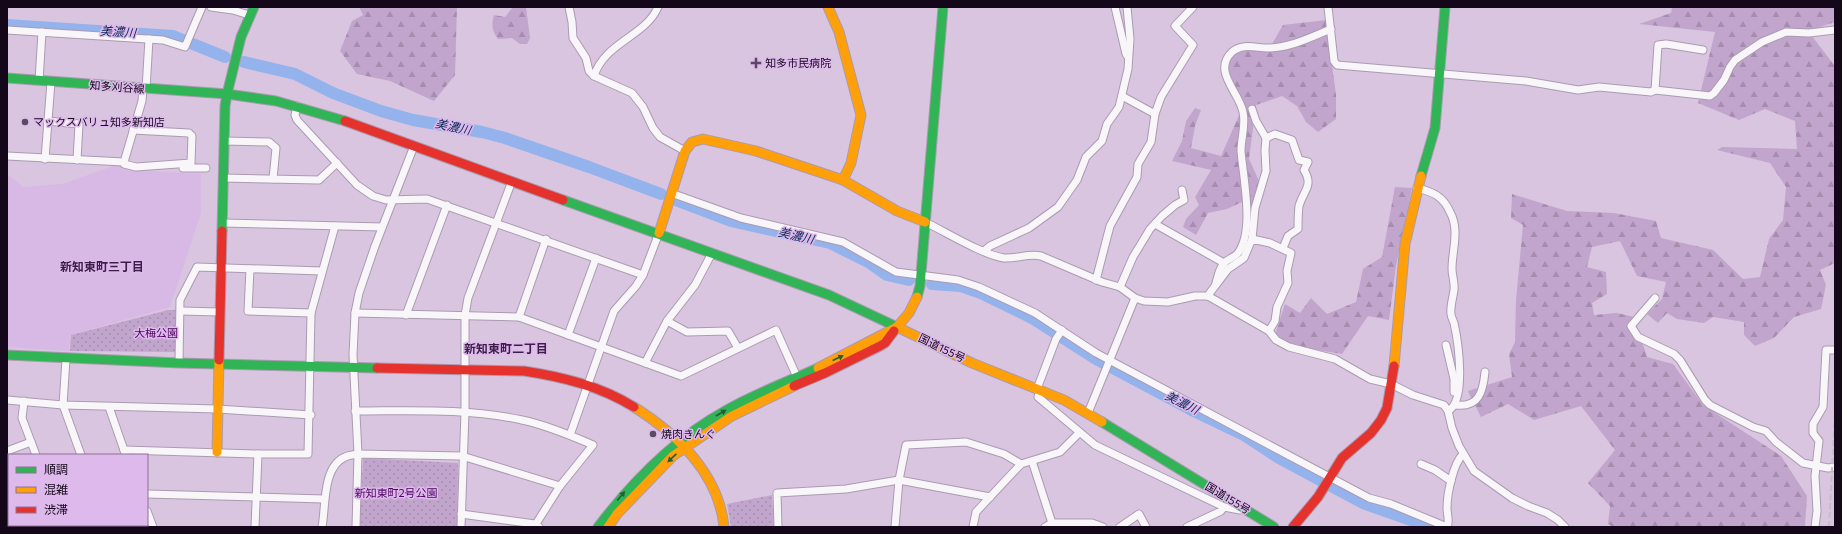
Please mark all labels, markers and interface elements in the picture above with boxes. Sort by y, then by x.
water label: 美濃川 [100,23,139,39]
place label: 知多市民病院 [765,56,831,69]
marker: 知多市民病院 [750,57,762,69]
street label: 知多刈谷線 [89,78,145,95]
place label: マックスバリュ知多新知店 [33,115,165,128]
water label: 美濃川 [434,115,474,137]
marker: マックスバリュ知多新知店 [20,117,30,127]
water label: 美濃川 [777,224,817,246]
district label: 新知東町三丁目 [60,259,144,273]
park label: 大梅公園 [134,326,178,339]
street label: 国道155号 [917,331,968,364]
district label: 新知東町二丁目 [464,341,548,355]
one-way arrow [832,355,844,361]
water label: 美濃川 [1163,388,1203,417]
one-way arrow [715,410,727,417]
place label: 焼肉きんぐ [661,427,716,440]
marker: 焼肉きんぐ [648,429,658,439]
one-way arrow [667,453,677,463]
legend [8,454,148,526]
text: 順調 [44,462,68,476]
street label: 国道155号 [1203,479,1253,516]
text: 混雑 [44,482,68,496]
park label: 新知東町2号公園 [354,486,438,499]
one-way arrow [617,491,626,502]
text: 渋滞 [44,502,68,516]

